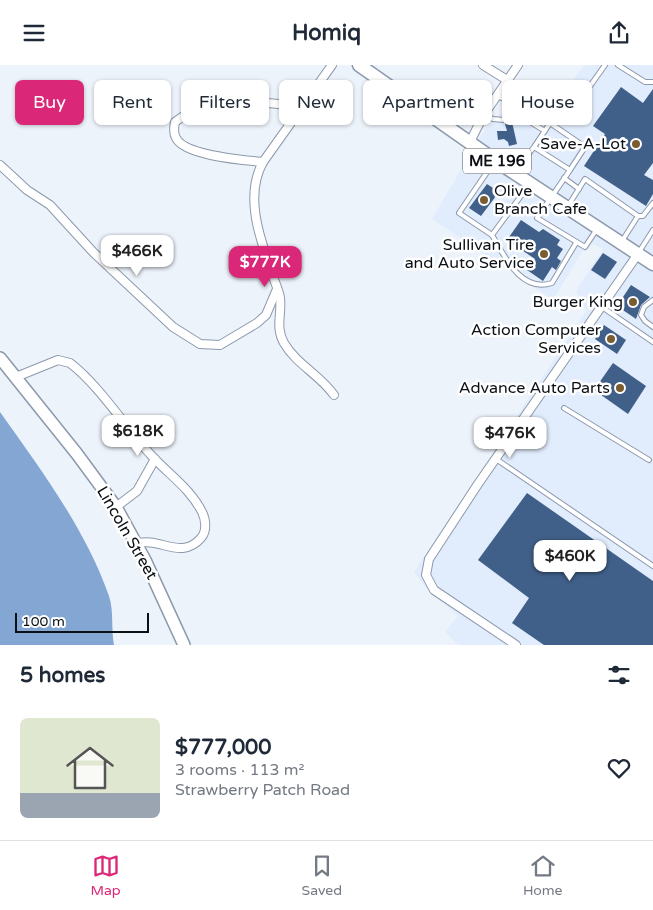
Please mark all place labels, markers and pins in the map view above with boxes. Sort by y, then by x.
place label: Save-A-Lot [540,134,626,154]
marker: Save-A-Lot [630,138,642,150]
place label: Olive Branch Cafe [494,181,587,219]
marker: Olive Branch Cafe [478,194,490,206]
pin: $466K [102,235,172,277]
place label: Sullivan Tire and Auto Service [405,235,534,273]
pin: $777K [230,245,300,288]
marker: Sullivan Tire and Auto Service [538,248,550,260]
place label: Burger King [532,292,623,312]
marker: Burger King [627,296,639,308]
place label: Action Computer Services [471,320,602,358]
marker: Action Computer Services [605,333,617,345]
place label: Advance Auto Parts [459,378,610,398]
marker: Advance Auto Parts [614,382,626,394]
pin: $618K [103,415,173,457]
pin: $476K [475,417,545,459]
pin: $460K [535,539,605,582]

